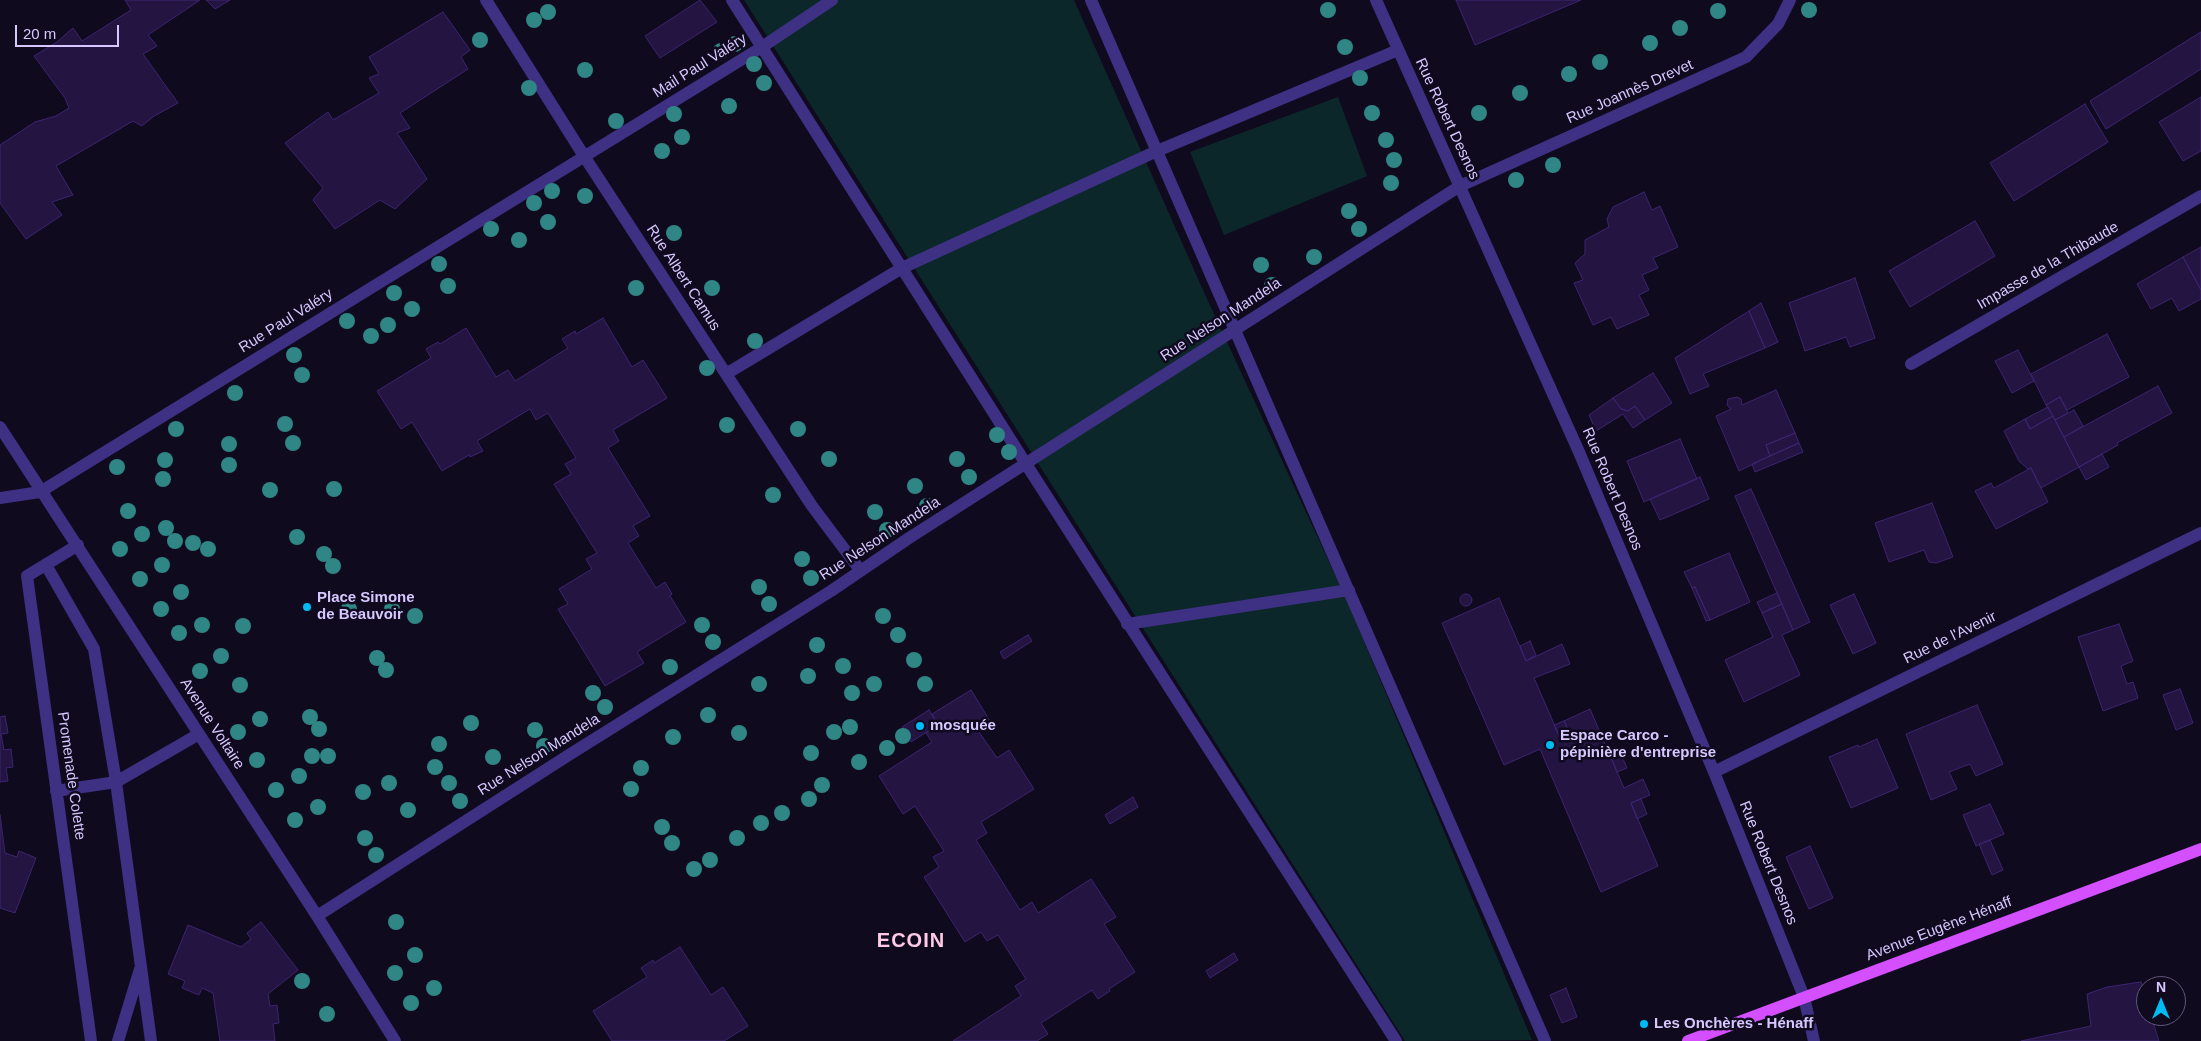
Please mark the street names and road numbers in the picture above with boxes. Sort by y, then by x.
street label: Mail Paul Valéry [650,30,750,102]
street label: Rue Robert Desnos [1411,56,1483,182]
street label: Rue Joannès Drevet [1564,56,1696,128]
street label: Impasse de la Thibaude [1974,218,2122,314]
street label: Rue Albert Camus [642,222,724,334]
street label: Rue Nelson Mandela [1157,274,1285,366]
street label: Rue Paul Valéry [236,285,336,357]
street label: Rue Robert Desnos [1578,425,1646,553]
street label: Rue Nelson Mandela [816,493,944,585]
street label: Rue de l'Avenir [1901,608,1999,668]
street label: Avenue Voltaire [176,675,248,773]
street label: Rue Nelson Mandela [475,710,603,800]
street label: Promenade Colette [53,711,89,841]
street label: Rue Robert Desnos [1735,799,1801,927]
street label: Avenue Eugène Hénaff [1864,893,2014,965]

